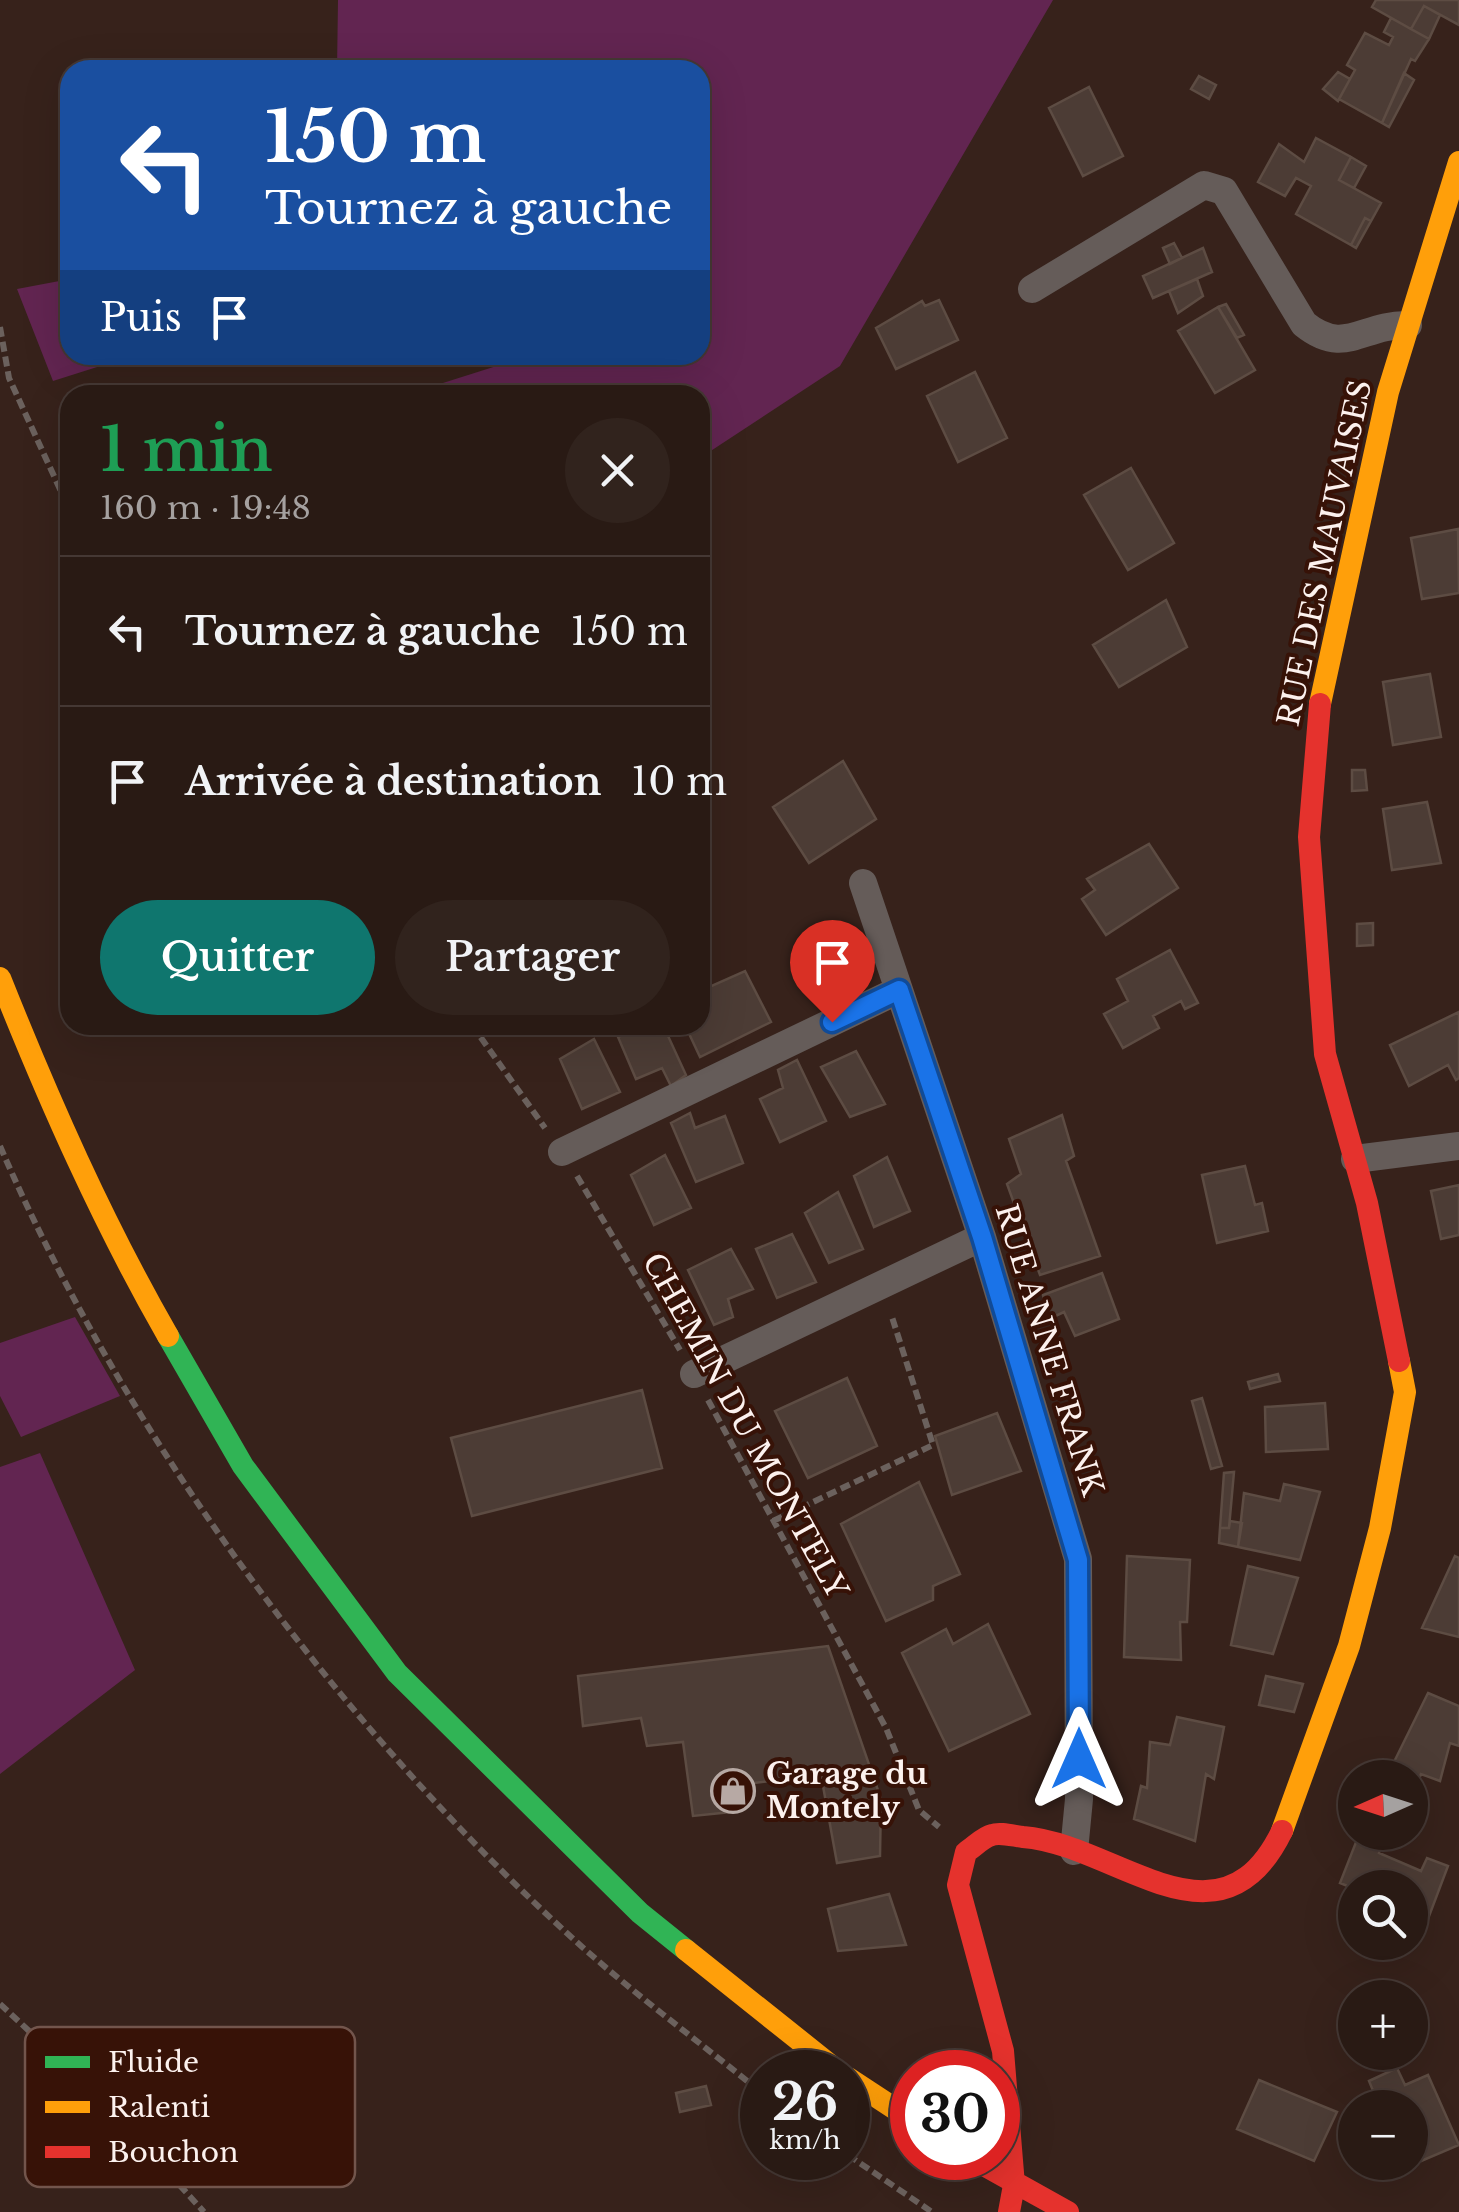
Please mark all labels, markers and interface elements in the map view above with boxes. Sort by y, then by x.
text: 150 m [265,94,486,181]
icon: left [100,100,230,230]
text: Tournez à gauche [265,180,672,236]
icon: arrive [202,290,257,345]
text: Puis [100,294,182,341]
street label: RUE DES MAUVAISES [1270,376,1379,729]
text: 1 min [100,413,273,487]
button: close [565,418,670,523]
text: 160 m · 19:48 [100,488,311,528]
icon: left [100,604,155,659]
text: Tournez à gauche [185,608,541,655]
text: 150 m [571,608,688,655]
icon: arrive [100,754,155,809]
text: Arrivée à destination [185,758,601,805]
text: 10 m [631,758,727,805]
button: Quitter [100,900,375,1015]
button: Partager [395,900,670,1015]
pin [790,920,875,1023]
icon: arrive [805,935,860,990]
street label: RUE ANNE FRANK [987,1200,1112,1501]
street label: CHEMIN DU MONTELY [635,1246,857,1606]
position arrow [1027,1707,1131,1811]
place label: Garage du Montely [766,1755,927,1826]
north arrow [1338,1760,1428,1850]
map controls [1338,1760,1428,2180]
shop icon: Garage du Montely [710,1768,756,1814]
button: search [1338,1870,1428,1960]
button: + [1338,1980,1428,2070]
legend [25,2027,355,2187]
text: Fluide [108,2045,199,2080]
speed limit sign: 30 [890,2050,1020,2180]
text: 26 [772,2071,838,2134]
text: Ralenti [108,2090,210,2125]
button: − [1338,2090,1428,2180]
text: km/h [770,2125,840,2156]
text: Bouchon [108,2135,238,2170]

